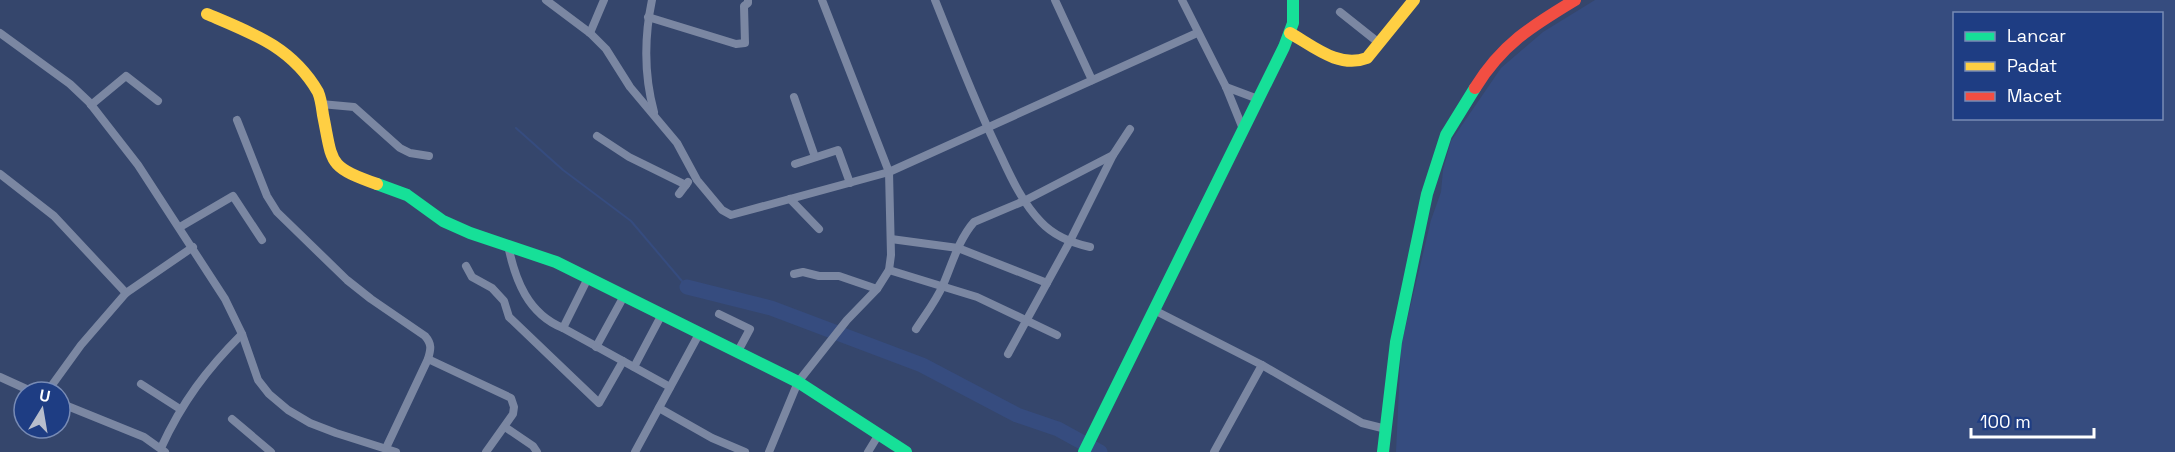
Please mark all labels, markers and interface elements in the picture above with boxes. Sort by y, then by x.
legend [1953,12,2163,120]
text: Lancar [2007,24,2066,47]
text: Padat [2007,54,2057,77]
text: Macet [2007,84,2062,107]
north arrow [12,380,72,440]
text: U [37,384,52,407]
scale bar [1971,401,2094,439]
text: 100 m [1980,410,2031,433]

